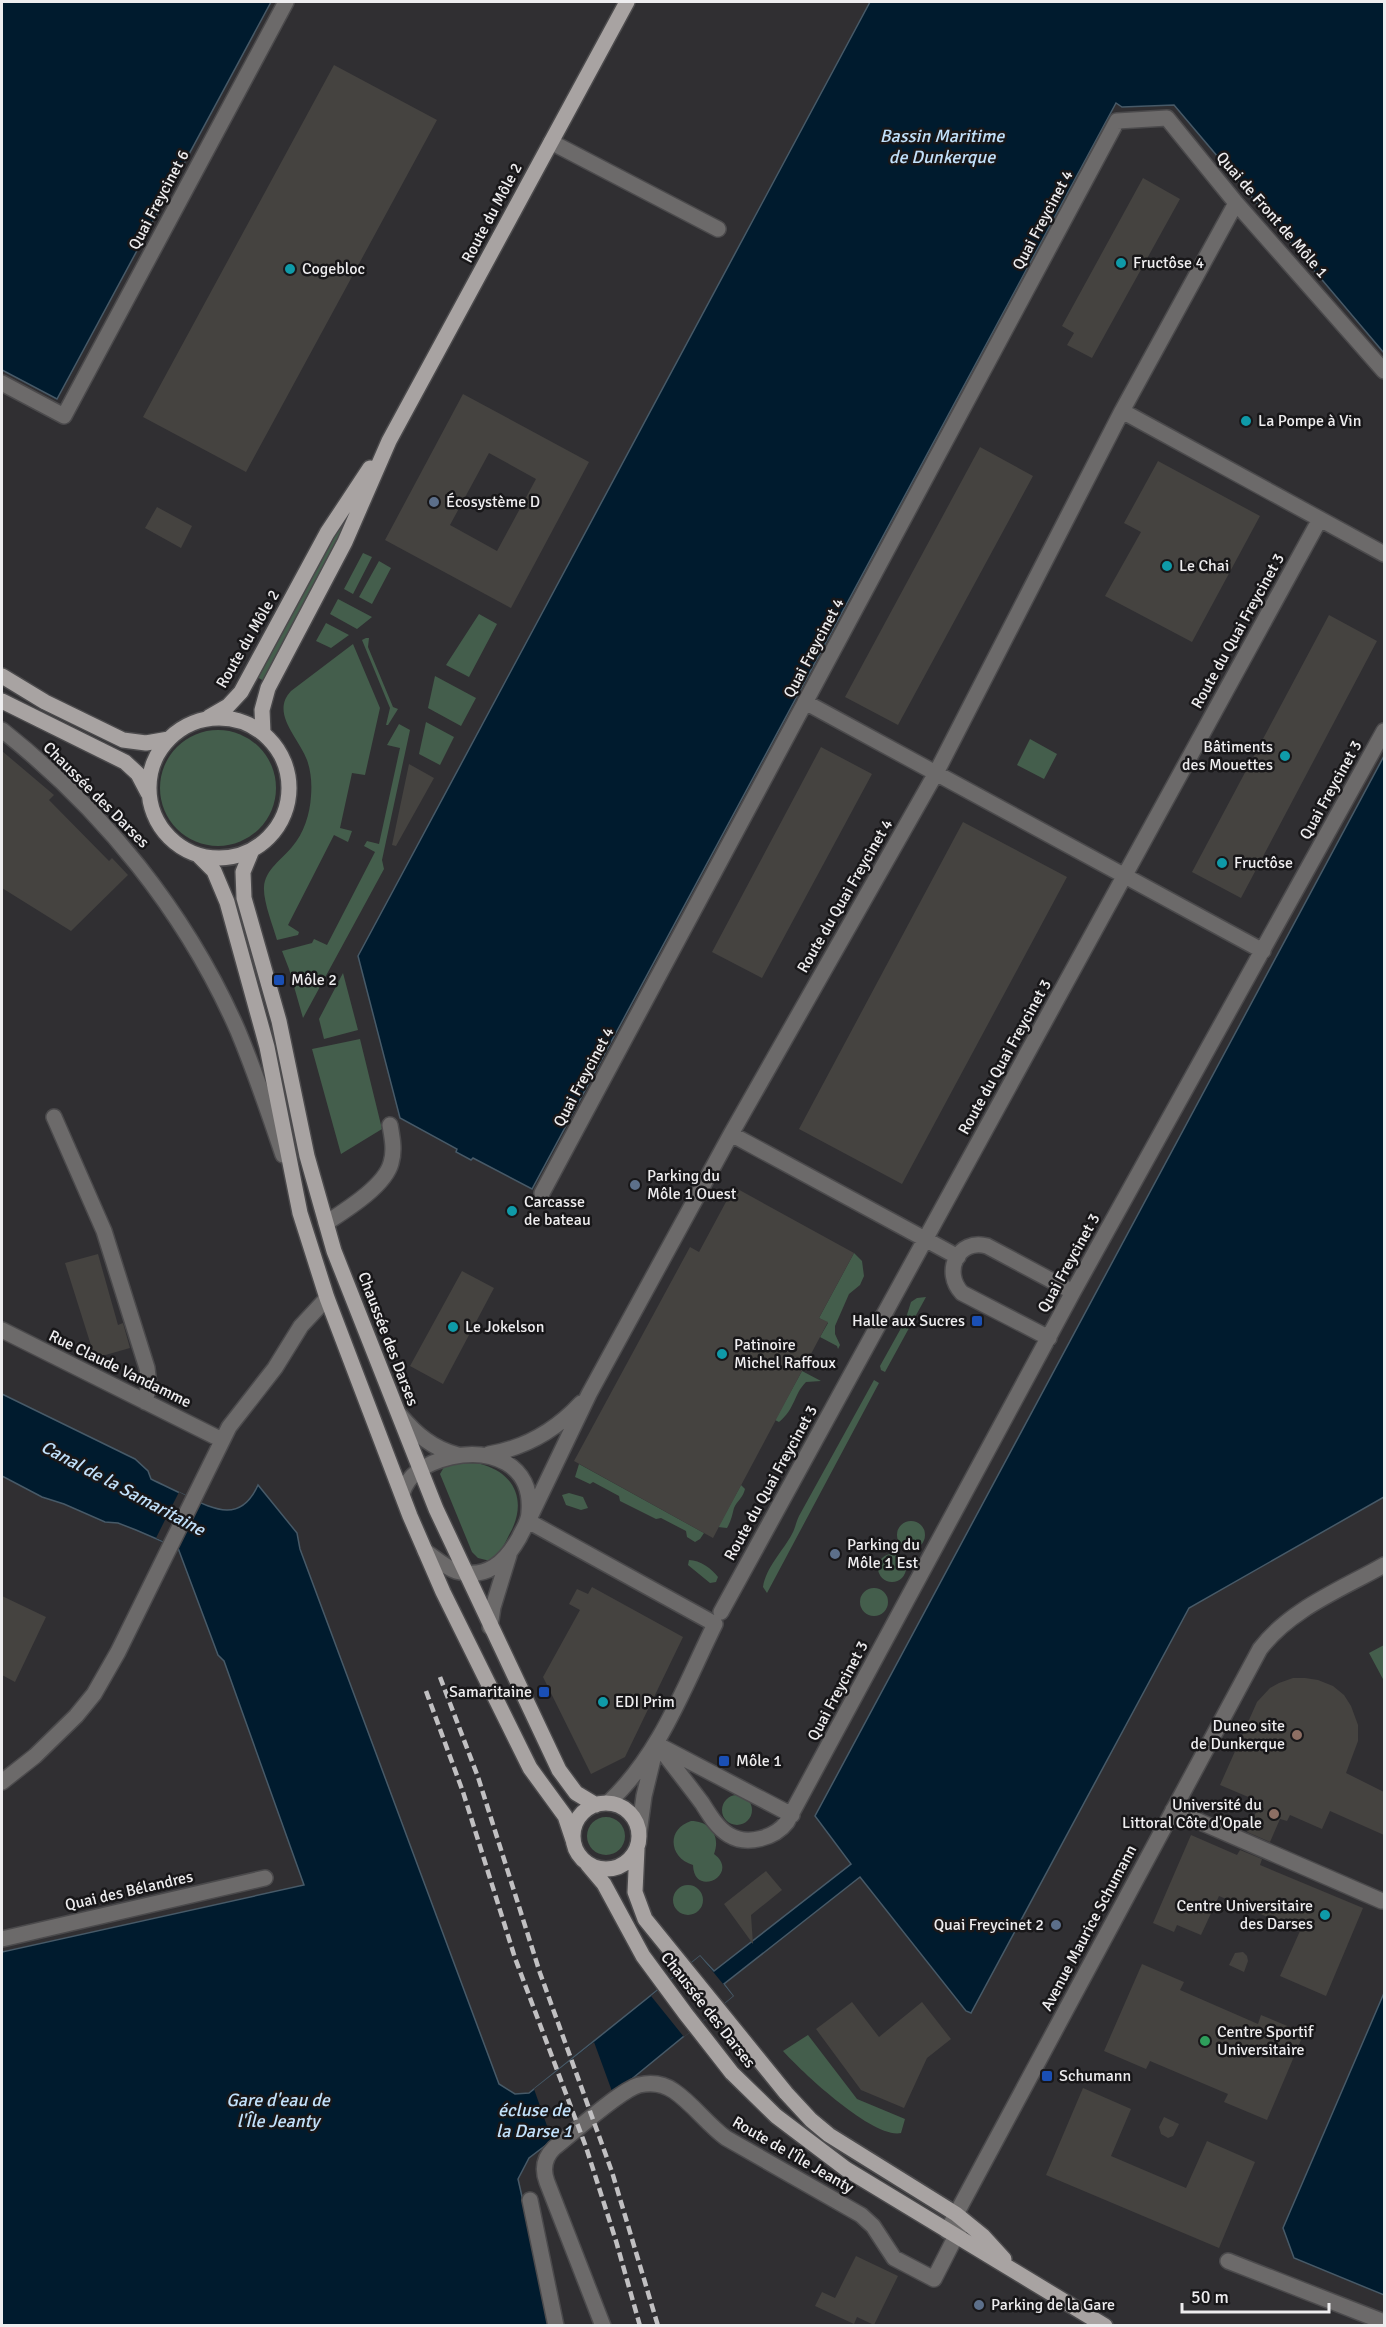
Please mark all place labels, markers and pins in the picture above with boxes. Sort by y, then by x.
place label: Fructôse 4 [1133,253,1204,273]
marker: Fructôse 4 [1114,256,1128,270]
place label: Cogebloc [302,259,365,279]
marker: Cogebloc [283,262,297,276]
place label: La Pompe à Vin [1258,411,1361,431]
marker: La Pompe à Vin [1239,414,1253,428]
place label: Écosystème D [446,492,540,512]
marker: Écosystème D [427,495,441,509]
place label: Le Chai [1179,556,1229,576]
marker: Le Chai [1160,559,1174,573]
place label: Bâtiments des Mouettes [1182,737,1273,775]
marker: Bâtiments des Mouettes [1278,749,1292,763]
place label: Fructôse [1234,853,1293,873]
marker: Fructôse [1215,856,1229,870]
place label: Môle 2 [291,970,337,990]
marker: Môle 2 [272,973,286,987]
place label: Parking du Môle 1 Ouest [647,1166,737,1204]
marker: Parking du Môle 1 Ouest [628,1178,642,1192]
place label: Carcasse de bateau [524,1192,591,1230]
marker: Carcasse de bateau [505,1204,519,1218]
place label: Halle aux Sucres [852,1311,965,1331]
marker: Halle aux Sucres [970,1314,984,1328]
place label: Le Jokelson [465,1317,544,1337]
marker: Le Jokelson [446,1320,460,1334]
place label: Patinoire Michel Raffoux [734,1335,837,1373]
marker: Patinoire Michel Raffoux [715,1347,729,1361]
place label: Parking du Môle 1 Est [847,1535,920,1573]
marker: Parking du Môle 1 Est [828,1547,842,1561]
place label: Samaritaine [449,1682,532,1702]
marker: Samaritaine [537,1685,551,1699]
place label: EDI Prim [615,1692,675,1712]
marker: EDI Prim [596,1695,610,1709]
place label: Duneo site de Dunkerque [1191,1716,1285,1754]
marker: Duneo site de Dunkerque [1290,1728,1304,1742]
place label: Môle 1 [736,1751,782,1771]
marker: Môle 1 [717,1754,731,1768]
place label: Université du Littoral Côte d'Opale [1122,1795,1262,1833]
marker: Université du Littoral Côte d'Opale [1267,1807,1281,1821]
place label: Centre Universitaire des Darses [1176,1896,1313,1934]
marker: Centre Universitaire des Darses [1318,1908,1332,1922]
place label: Quai Freycinet 2 [934,1915,1044,1935]
marker: Quai Freycinet 2 [1049,1918,1063,1932]
place label: Centre Sportif Universitaire [1217,2022,1314,2060]
marker: Centre Sportif Universitaire [1198,2034,1212,2048]
place label: Schumann [1059,2066,1131,2086]
marker: Schumann [1040,2069,1054,2083]
place label: Parking de la Gare [991,2295,1115,2315]
marker: Parking de la Gare [972,2298,986,2312]

